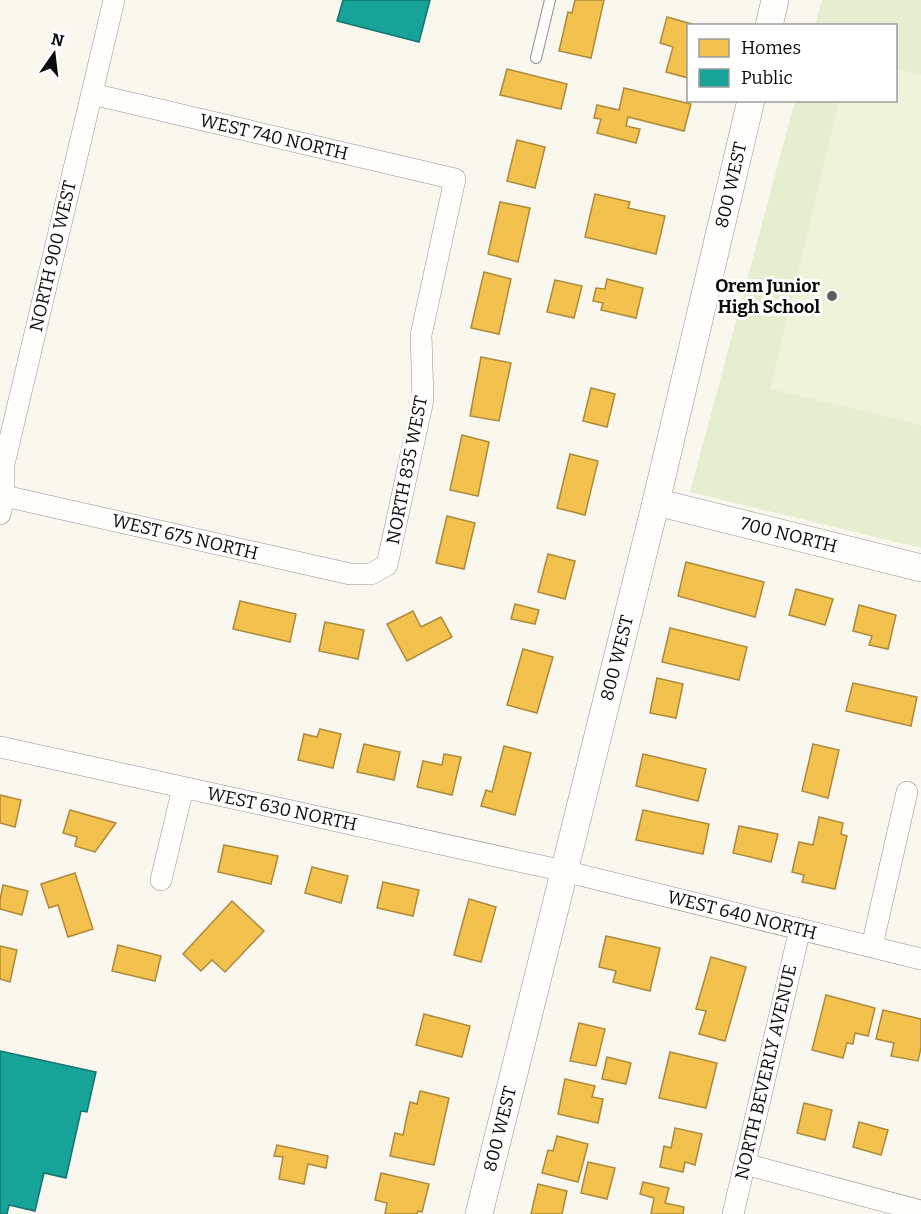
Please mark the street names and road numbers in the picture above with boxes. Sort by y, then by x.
street label: WEST 740 NORTH [198,109,350,165]
street label: 800 WEST [710,139,752,230]
street label: NORTH 900 WEST [25,178,81,334]
street label: NORTH 835 WEST [382,393,432,546]
street label: WEST 675 NORTH [110,509,260,565]
street label: 700 NORTH [738,512,840,558]
street label: 800 WEST [596,612,638,703]
street label: WEST 630 NORTH [205,782,359,836]
street label: WEST 640 NORTH [665,886,819,944]
street label: NORTH BEVERLY AVENUE [731,962,801,1182]
street label: 800 WEST [479,1083,521,1174]

